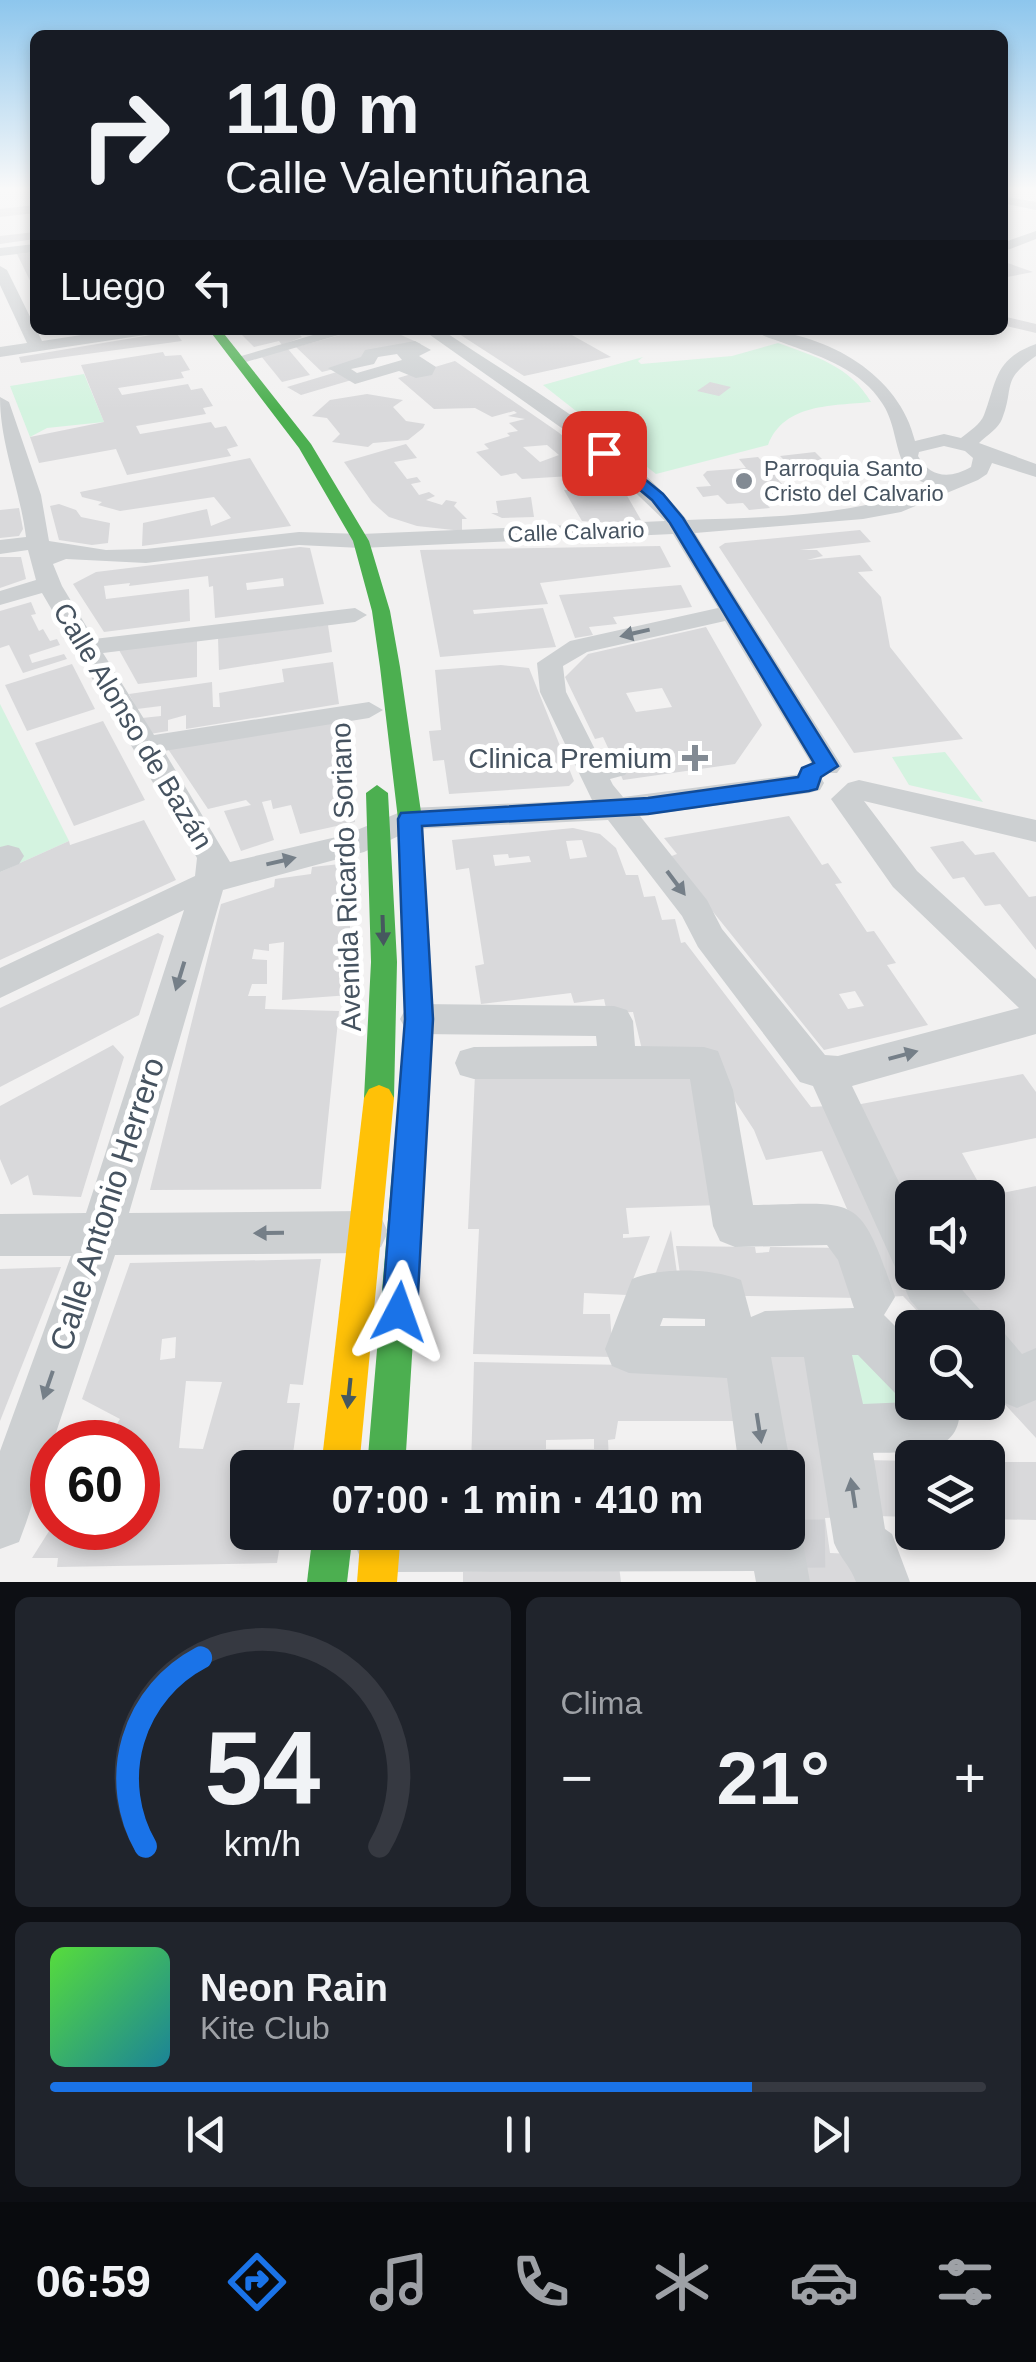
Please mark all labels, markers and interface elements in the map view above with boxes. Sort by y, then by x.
icon: right [60,70,190,200]
text: 110 m [225,70,420,148]
text: Calle Valentuñana [225,152,589,203]
icon: left [186,260,241,315]
text: Luego [60,266,166,308]
pin [562,411,647,496]
icon: arrive [577,426,632,481]
place label: Parroquia Santo Cristo del Calvario [764,456,944,506]
marker: Parroquia Santo Cristo del Calvario [733,470,755,492]
street label: Calle Calvario [507,517,645,547]
street label: Calle Alonso de Bazán [47,597,219,855]
one-way arrow [620,626,651,641]
street label: Avenida Ricardo Soriano [325,722,367,1032]
place label: Clinica Premium [468,743,672,774]
marker: Clinica Premium [682,745,708,771]
one-way arrow [265,852,296,868]
one-way arrow [665,870,685,896]
one-way arrow [376,915,392,947]
one-way arrow [172,961,187,992]
one-way arrow [888,1047,919,1063]
street label: Calle Antonio Herrero [43,1053,171,1355]
map controls [895,1180,1005,1550]
button: sound [895,1180,1005,1290]
one-way arrow [252,1225,284,1241]
position arrow [347,1260,451,1364]
button: search [895,1310,1005,1420]
one-way arrow [40,1370,55,1400]
one-way arrow [341,1378,357,1410]
one-way arrow [751,1413,767,1445]
speed limit sign: 60 [30,1420,160,1550]
button: layers [895,1440,1005,1550]
one-way arrow [845,1476,860,1508]
text: 07:00 · 1 min · 410 m [332,1479,703,1521]
text: Clima [561,1685,642,1721]
text: 54 [205,1710,321,1826]
text: 21° [717,1736,830,1820]
text: − [561,1747,593,1809]
text: + [954,1747,986,1809]
text: km/h [224,1824,301,1864]
text: Neon Rain [200,1967,388,2009]
text: Kite Club [200,2010,330,2046]
icon: previous [179,2107,234,2162]
icon: pause [491,2107,546,2162]
icon: next [803,2107,858,2162]
icon: directions [222,2247,292,2317]
icon: music [364,2247,434,2317]
icon: phone [506,2247,576,2317]
icon: climate [647,2247,717,2317]
icon: car [789,2247,859,2317]
icon: filters [930,2247,1000,2317]
text: 06:59 [36,2256,151,2307]

